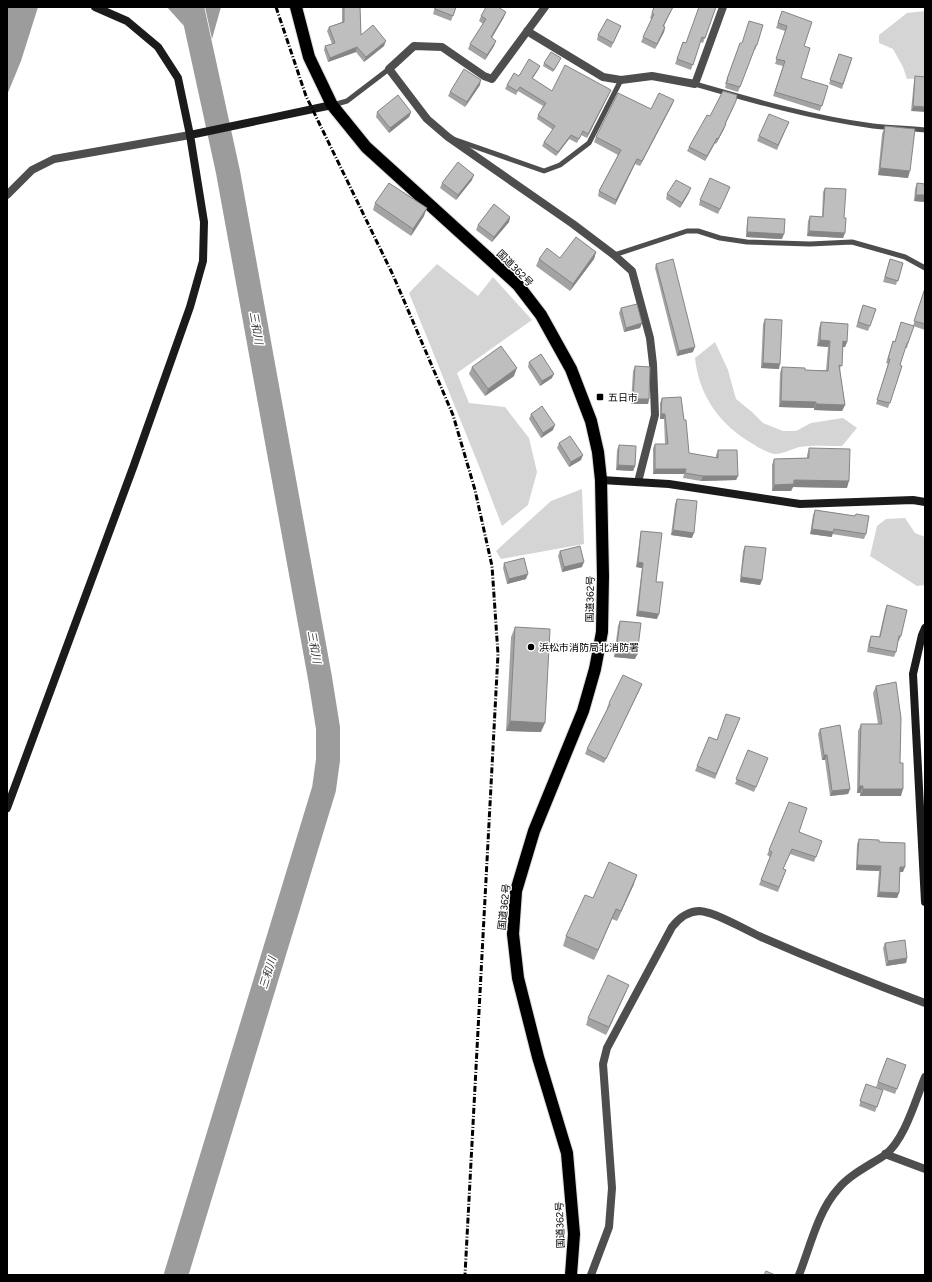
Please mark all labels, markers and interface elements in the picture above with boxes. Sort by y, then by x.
street label: 国道362号 [494,247,536,289]
water label: 三和川 [247,311,265,346]
place label: 五日市 [608,391,638,404]
marker: 五日市 [595,392,605,402]
street label: 国道362号 [583,576,597,622]
water label: 三和川 [305,630,323,665]
place label: 浜松市消防局北消防署 [539,641,639,654]
marker: 浜松市消防局北消防署 [526,642,536,652]
street label: 国道362号 [495,883,513,931]
water label: 三和川 [257,954,279,991]
street label: 国道362号 [553,1201,567,1249]

